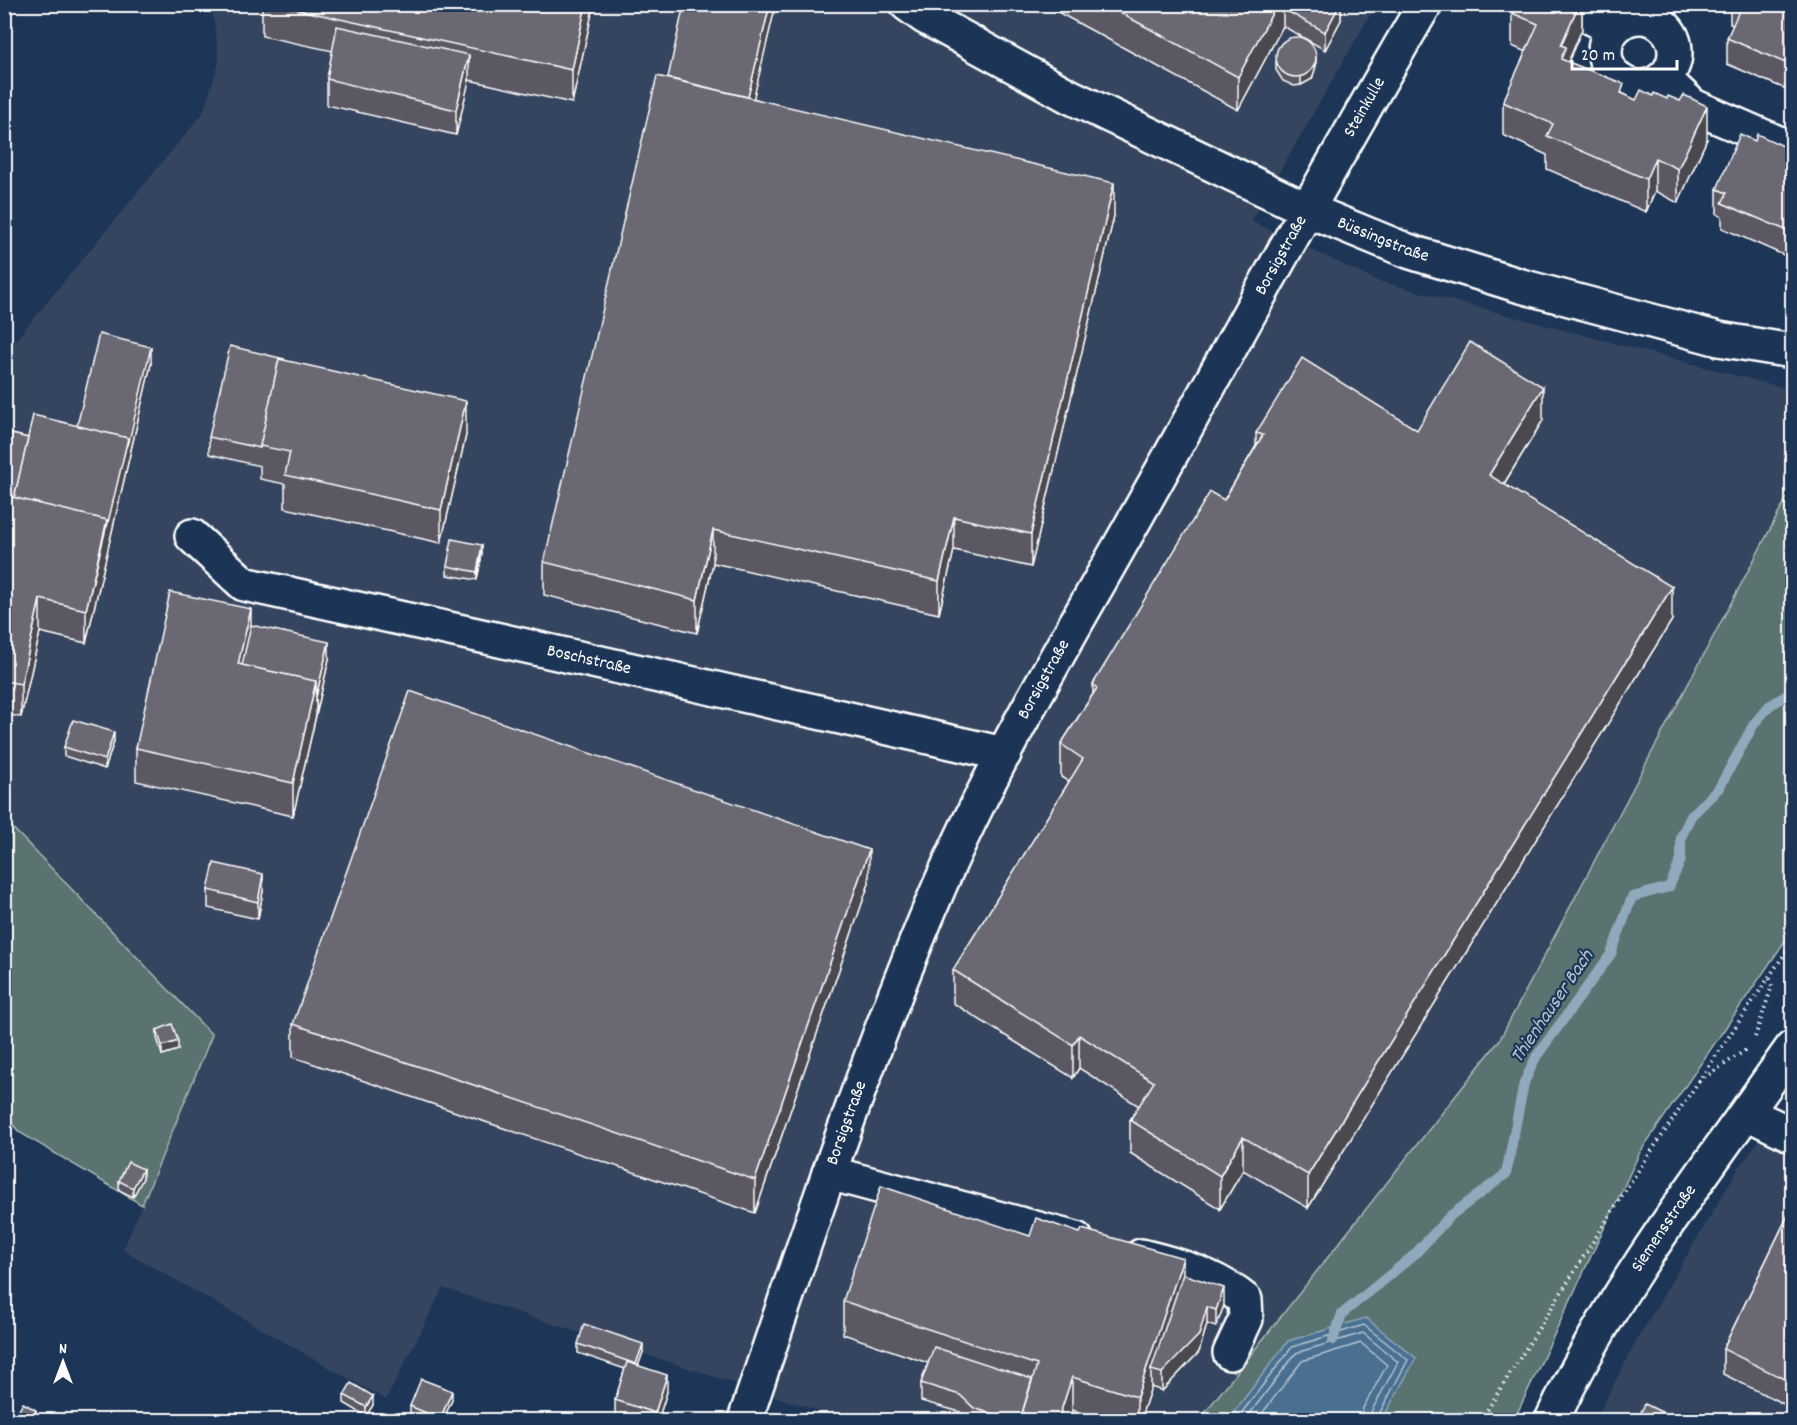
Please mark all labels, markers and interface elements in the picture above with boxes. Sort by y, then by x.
scale bar [1572,33,1677,71]
text: 20 m [1581,44,1615,69]
street label: Steinkulle [1338,73,1392,142]
street label: Borsigstraße [1249,211,1314,300]
street label: Büssingstraße [1333,211,1432,269]
street label: Borsigstraße [1012,635,1077,724]
street label: Boschstraße [544,639,633,682]
water label: Thienhauser Bach [1505,944,1602,1069]
street label: Borsigstraße [820,1077,874,1169]
street label: Siemensstraße [1625,1180,1703,1277]
north arrow [33,1332,93,1392]
text: N [59,1338,67,1361]

